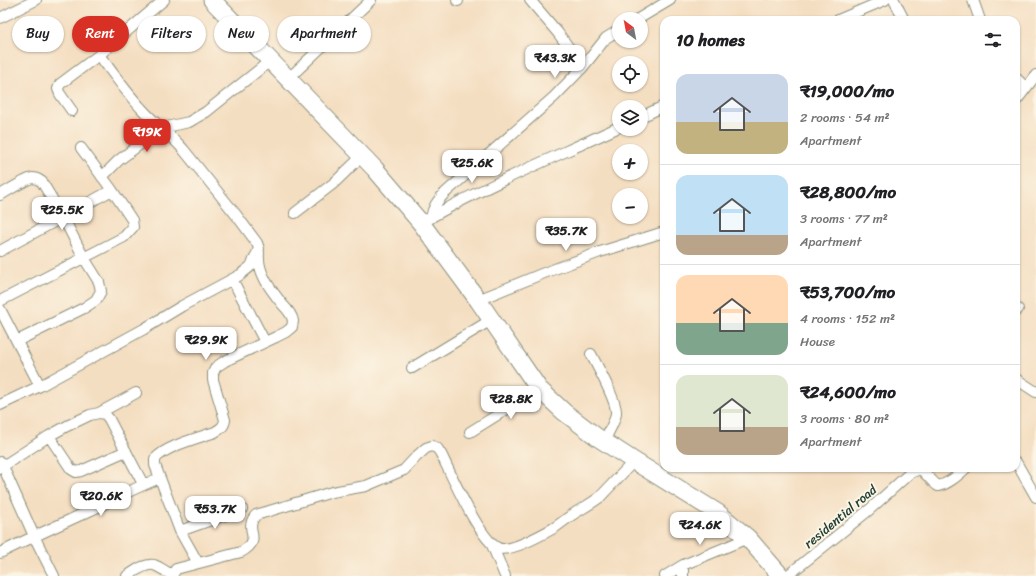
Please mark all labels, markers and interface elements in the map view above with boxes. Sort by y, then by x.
north arrow [612,12,648,48]
map controls [612,12,648,224]
chip: Buy [12,16,64,52]
chip: Rent [72,16,129,52]
chip: Filters [137,16,206,52]
chip: New [214,16,269,52]
chip: Apartment [277,16,371,52]
text: 10 homes [676,25,745,55]
icon: filters [982,29,1004,51]
pin: ₹43.3K [522,45,588,79]
text: ₹43.3K [534,46,576,69]
button: locate [612,56,648,92]
text: ₹19,000/mo [800,76,894,106]
icon: home [708,90,756,138]
button: layers [612,100,648,136]
text: 2 rooms · 54 m² [800,106,890,129]
pin: ₹19K [123,119,171,153]
text: ₹19K [133,120,161,143]
text: Apartment [800,129,861,152]
button: + [612,144,648,180]
pin: ₹25.6K [439,150,505,184]
text: ₹25.6K [451,151,493,174]
text: ₹28,800/mo [800,177,896,207]
button: − [612,188,648,224]
icon: home [708,191,756,239]
pin: ₹25.5K [29,197,95,231]
text: ₹25.5K [41,198,83,221]
text: 3 rooms · 77 m² [800,207,888,230]
pin: ₹35.7K [533,218,599,252]
text: ₹35.7K [545,219,587,242]
text: Apartment [800,230,861,253]
text: ₹53,700/mo [800,277,895,307]
icon: home [708,291,756,339]
text: 4 rooms · 152 m² [800,307,895,330]
pin: ₹29.9K [173,327,239,361]
text: ₹29.9K [185,328,227,351]
text: House [800,330,835,353]
text: ₹24,600/mo [800,377,896,407]
pin: ₹28.8K [478,386,544,420]
text: ₹28.8K [490,387,532,410]
icon: home [708,391,756,439]
text: 3 rooms · 80 m² [800,407,889,430]
text: Apartment [800,430,861,453]
street label: residential road [799,478,883,554]
pin: ₹20.6K [68,483,134,517]
text: ₹20.6K [80,484,122,507]
pin: ₹53.7K [182,496,248,530]
text: ₹53.7K [194,497,236,520]
pin: ₹24.6K [667,512,733,546]
text: ₹24.6K [679,513,721,536]

